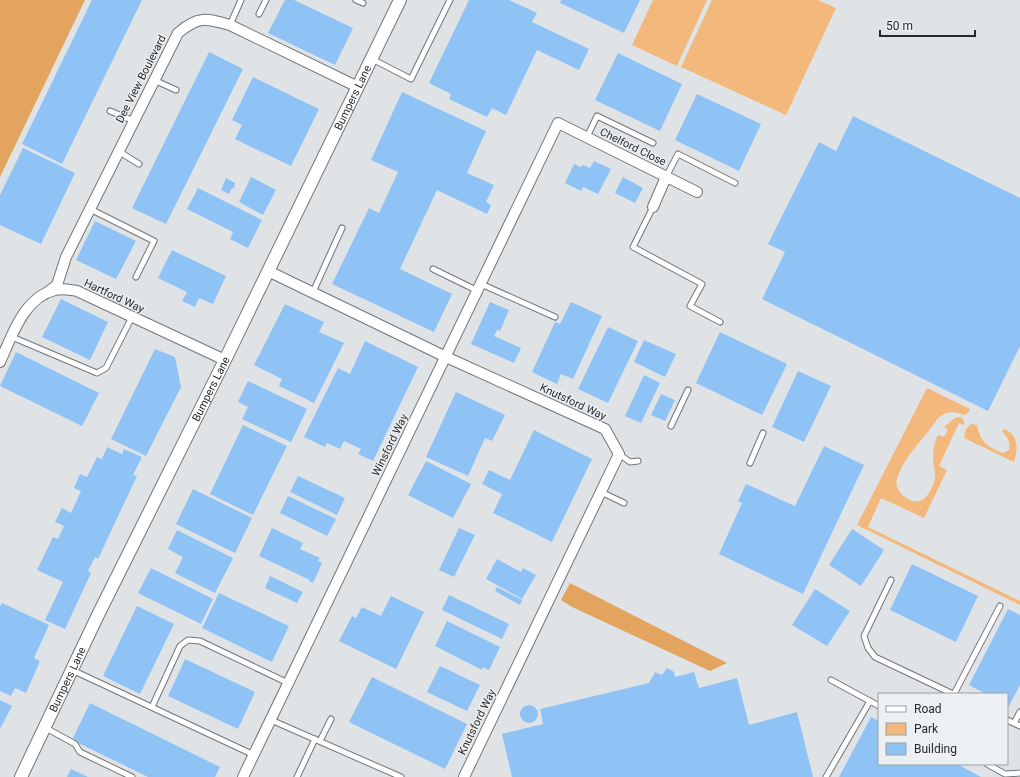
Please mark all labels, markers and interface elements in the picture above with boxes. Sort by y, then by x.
scale bar [880,12,975,38]
text: 50 m [886,19,913,33]
street label: Dee View Boulevard [113,33,169,125]
street label: Bumpers Lane [331,63,374,132]
street label: Chelford Close [598,125,668,169]
street label: Hartford Way [82,276,147,316]
street label: Bumpers Lane [189,354,232,423]
street label: Knutsford Way [538,381,609,423]
street label: Winsford Way [369,411,411,478]
street label: Bumpers Lane [46,645,88,714]
street label: Knutsford Way [455,686,499,757]
legend [878,693,1008,765]
text: Road [914,702,942,716]
text: Park [914,722,939,736]
text: Building [914,742,957,756]

